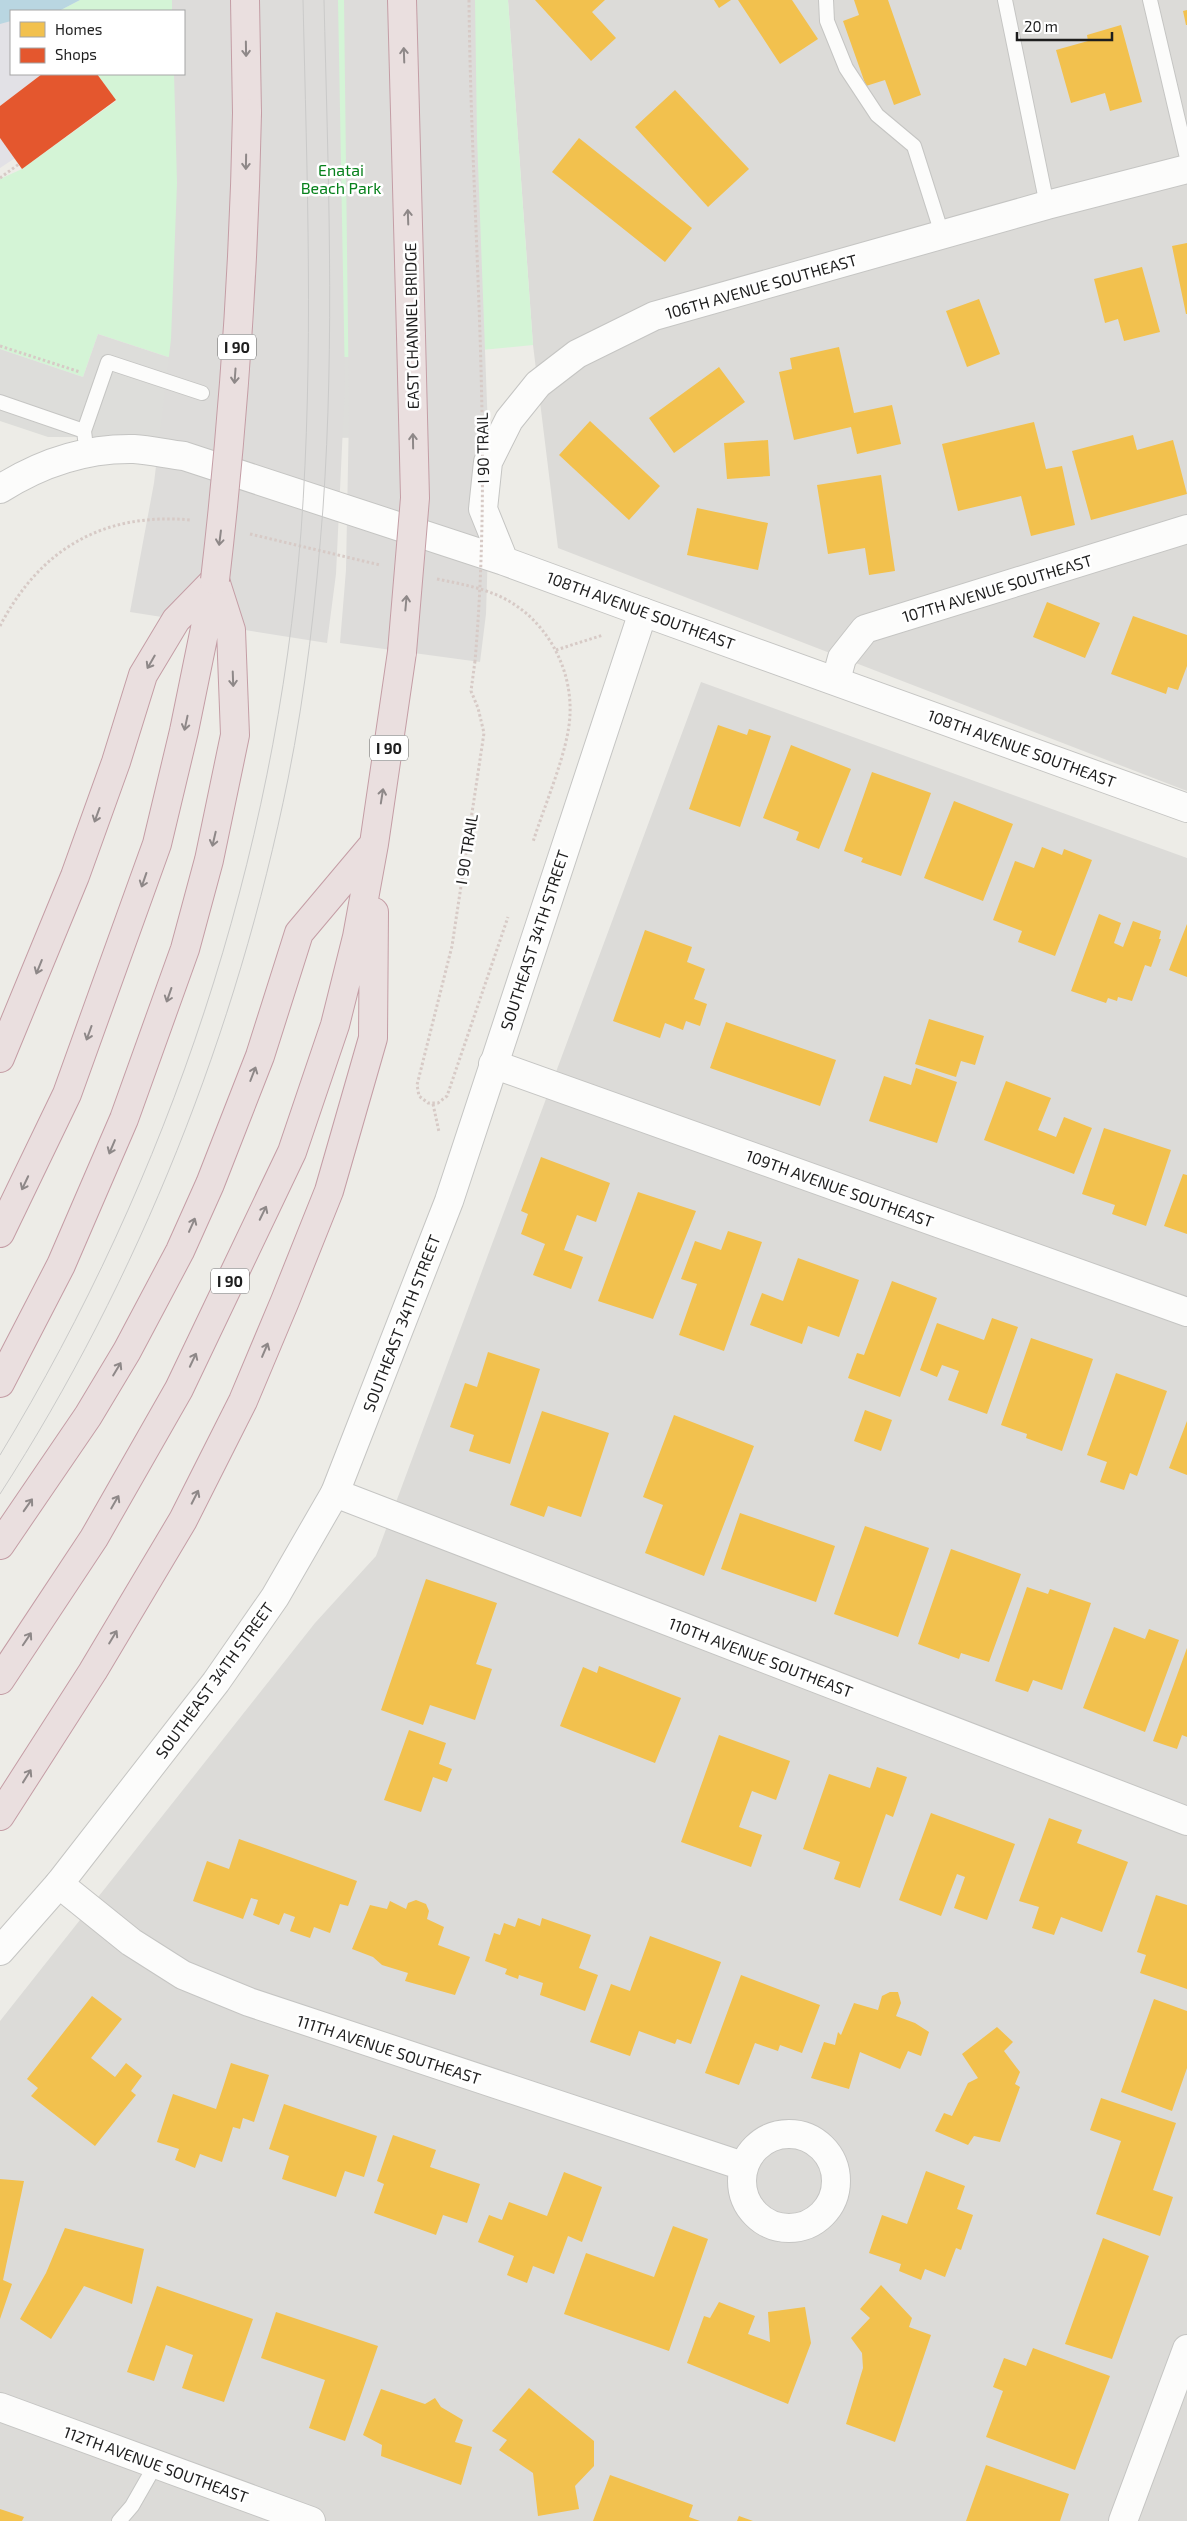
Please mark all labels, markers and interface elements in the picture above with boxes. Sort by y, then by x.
legend [10,10,185,75]
scale bar [1017,10,1112,42]
text: 20 m [1024,17,1058,35]
text: Homes [55,20,102,38]
one-way arrow [241,40,251,56]
text: Shops [55,45,97,63]
one-way arrow [399,47,408,63]
one-way arrow [242,153,251,169]
park label: Enatai Beach Park [301,160,381,197]
one-way arrow [403,210,413,226]
street label: EAST CHANNEL BRIDGE [400,242,422,410]
street label: 106TH AVENUE SOUTHEAST [663,250,859,322]
road number: I 90 [218,334,256,360]
one-way arrow [231,368,240,384]
street label: I 90 TRAIL [472,412,492,484]
one-way arrow [409,433,418,449]
one-way arrow [215,530,225,546]
street label: 107TH AVENUE SOUTHEAST [900,550,1094,626]
street label: 108TH AVENUE SOUTHEAST [544,567,738,653]
one-way arrow [401,595,411,611]
one-way arrow [146,654,156,669]
one-way arrow [228,670,238,686]
street label: 108TH AVENUE SOUTHEAST [925,705,1119,791]
one-way arrow [181,715,190,731]
road number: I 90 [370,736,408,760]
one-way arrow [377,788,387,804]
one-way arrow [92,806,101,822]
street label: I 90 TRAIL [451,812,481,886]
one-way arrow [209,830,218,846]
street label: SOUTHEAST 34TH STREET [496,848,572,1032]
one-way arrow [139,872,148,888]
one-way arrow [34,959,43,974]
one-way arrow [164,987,173,1002]
one-way arrow [84,1025,93,1040]
one-way arrow [249,1067,258,1082]
one-way arrow [107,1139,117,1154]
street label: 109TH AVENUE SOUTHEAST [744,1145,936,1231]
one-way arrow [20,1175,30,1190]
one-way arrow [258,1206,268,1221]
one-way arrow [187,1218,197,1233]
street label: SOUTHEAST 34TH STREET [358,1232,444,1414]
road number: I 90 [211,1268,249,1294]
one-way arrow [261,1343,270,1358]
one-way arrow [188,1353,198,1368]
one-way arrow [112,1362,122,1376]
one-way arrow [191,1490,200,1505]
one-way arrow [110,1496,120,1510]
one-way arrow [23,1498,33,1512]
street label: SOUTHEAST 34TH STREET [151,1598,277,1762]
street label: 110TH AVENUE SOUTHEAST [666,1613,856,1701]
one-way arrow [109,1631,119,1645]
one-way arrow [22,1633,32,1647]
one-way arrow [23,1769,33,1783]
street label: 111TH AVENUE SOUTHEAST [295,2010,483,2088]
street label: 112TH AVENUE SOUTHEAST [61,2422,251,2506]

